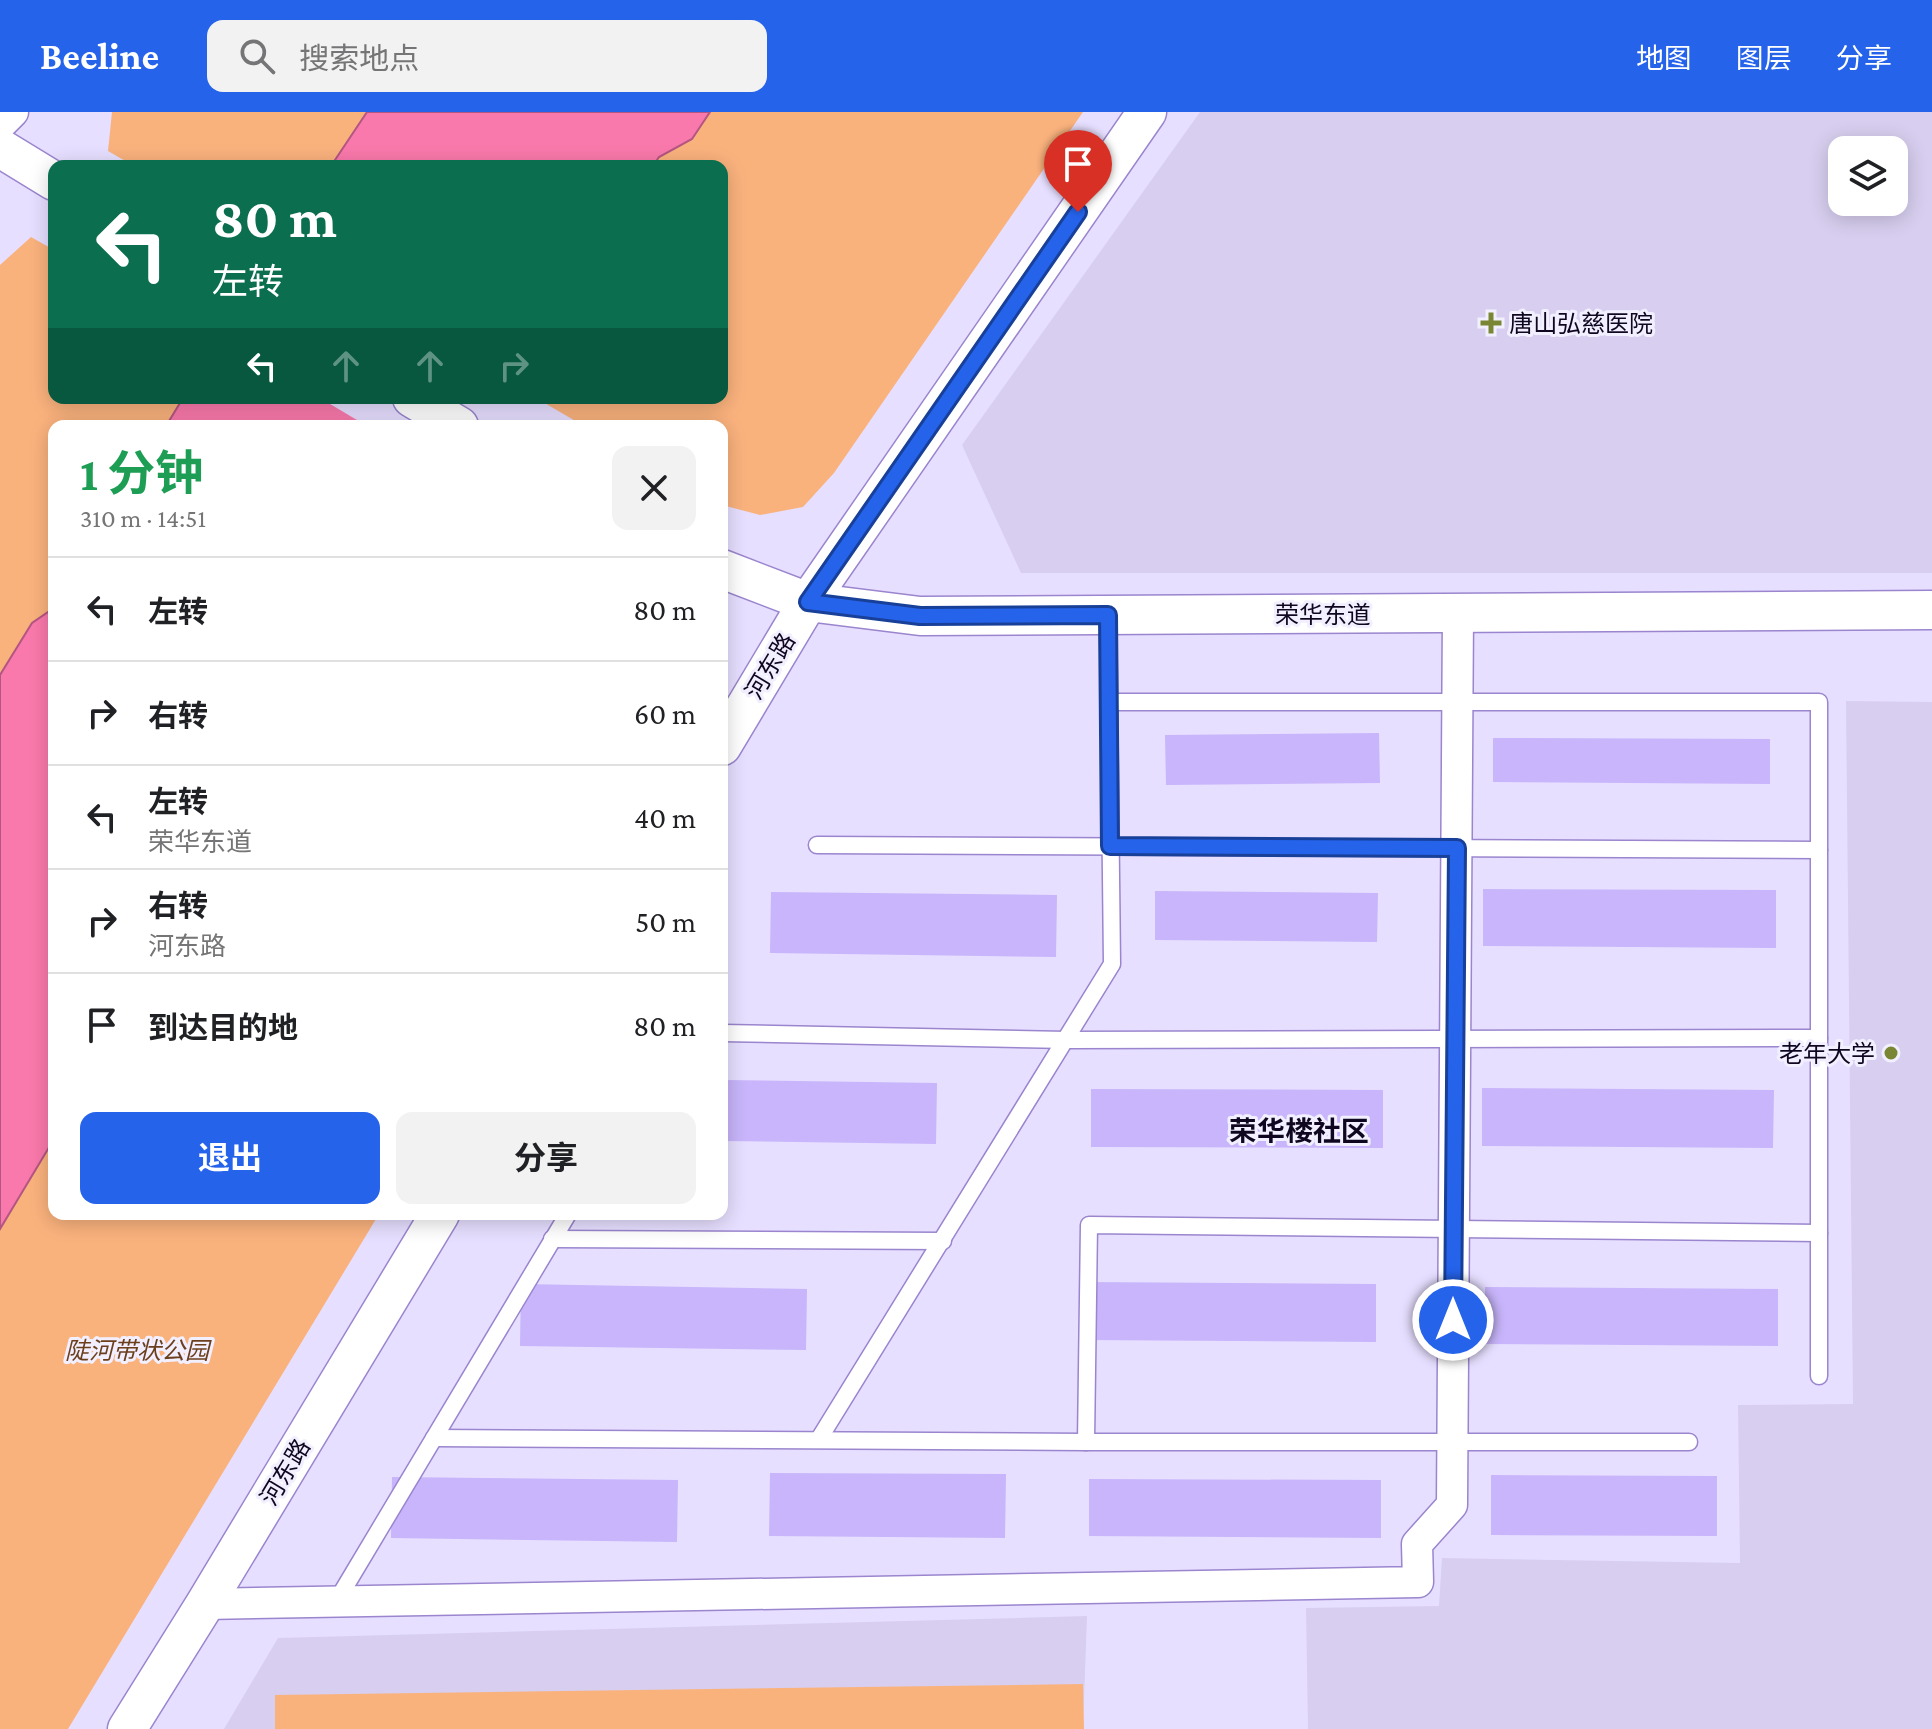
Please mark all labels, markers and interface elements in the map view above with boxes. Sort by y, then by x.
search box [207,20,767,92]
icon: search [235,34,279,78]
text: Beeline [40,35,159,77]
text: 搜索地点 [299,42,419,75]
text: 地图 [1636,43,1692,74]
text: 图层 [1736,43,1792,74]
text: 分享 [1836,43,1892,74]
pin [1044,130,1112,212]
map controls [1828,136,1908,216]
button: layers [1828,136,1908,216]
icon: arrive [1056,142,1100,186]
text: 80 m [212,187,337,249]
icon: left [80,192,184,296]
text: 左转 [212,262,284,302]
place label: 唐山弘慈医院 [1509,310,1653,337]
marker: 唐山弘慈医院 [1480,312,1502,334]
icon: left [240,344,284,388]
icon: ahead [324,344,368,388]
icon: ahead [408,344,452,388]
icon: right [492,344,536,388]
button: close [612,446,696,530]
text: 1 分钟 [80,447,203,500]
text: 310 m · 14:51 [80,504,206,533]
icon: left [80,587,124,631]
text: 80 m [633,593,696,626]
text: 左转 [148,595,208,628]
street label: 荣华东道 [1275,601,1371,628]
street label: 河东路 [740,628,800,704]
icon: right [80,691,124,735]
text: 60 m [634,697,696,730]
text: 右转 [148,699,208,732]
text: 左转 [148,785,208,818]
icon: left [80,795,124,839]
text: 40 m [634,801,696,834]
text: 荣华东道 [148,828,252,857]
text: 右转 [148,889,208,922]
icon: right [80,899,124,943]
text: 50 m [635,905,696,938]
text: 河东路 [148,932,226,961]
icon: arrive [80,1003,124,1047]
text: 80 m [633,1009,696,1042]
text: 到达目的地 [148,1011,298,1044]
place label: 老年大学 [1779,1040,1875,1067]
marker: 老年大学 [1882,1044,1900,1062]
button: 退出 [80,1112,380,1204]
button: 分享 [396,1112,696,1204]
district label: 荣华楼社区 [1229,1116,1369,1147]
position arrow [1411,1278,1495,1362]
park label: 陡河带状公园 [65,1337,212,1364]
street label: 河东路 [255,1434,315,1510]

